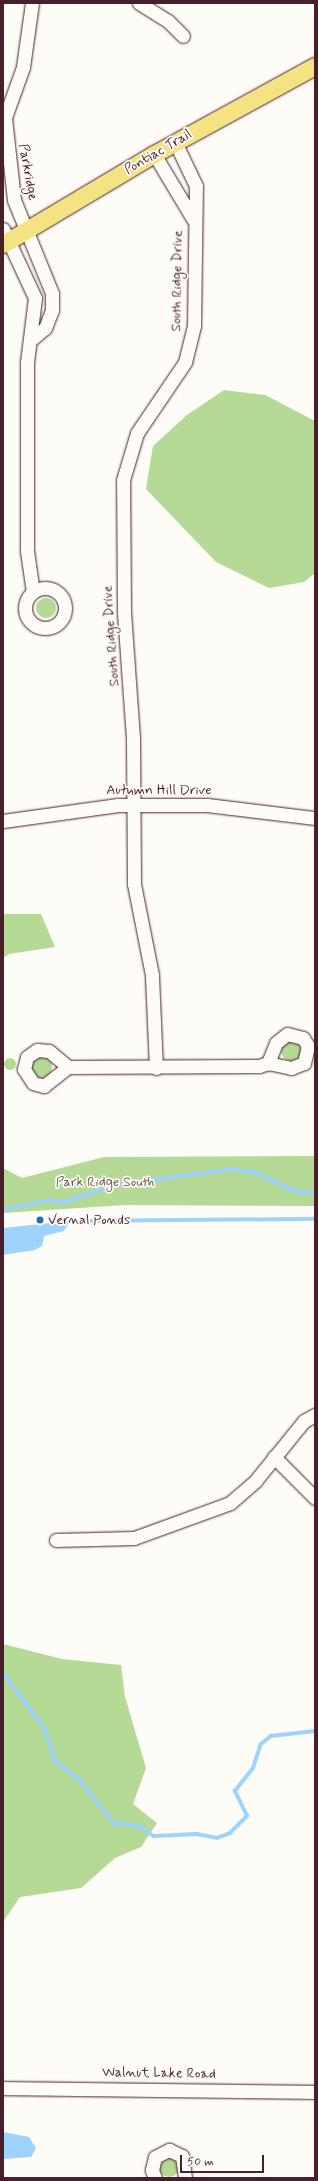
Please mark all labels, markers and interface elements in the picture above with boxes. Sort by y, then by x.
street label: Pontiac Trail [122,127,194,177]
street label: Parkridge [15,142,41,202]
street label: South Ridge Drive [168,231,186,331]
street label: South Ridge Drive [99,585,123,687]
street label: Autumn Hill Drive [107,782,211,798]
park label: Park Ridge South [56,1174,154,1190]
place label: Vernal Ponds [48,1212,127,1228]
marker: Vernal Ponds [35,1215,45,1225]
street label: Walnut Lake Road [102,2064,216,2082]
scale bar [182,2147,266,2173]
text: 50 m [187,2154,214,2170]

